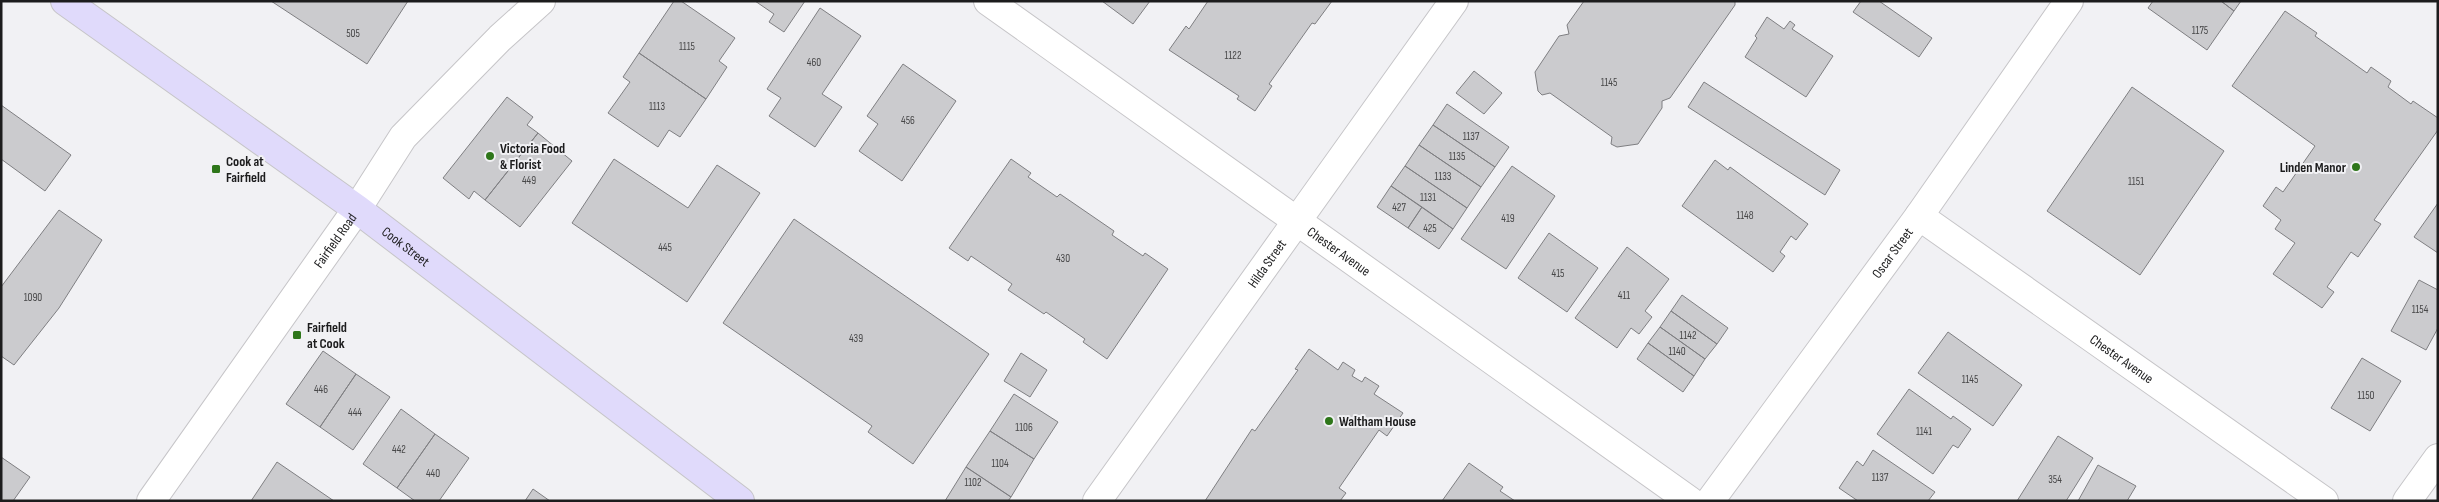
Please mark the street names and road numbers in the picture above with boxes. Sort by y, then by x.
street label: Fairfield Road [310,210,360,271]
street label: Cook Street [379,223,433,270]
street label: Chester Avenue [1304,223,1374,279]
street label: Oscar Street [1868,224,1916,281]
street label: Hilda Street [1244,236,1290,291]
street label: Chester Avenue [2087,331,2157,387]

